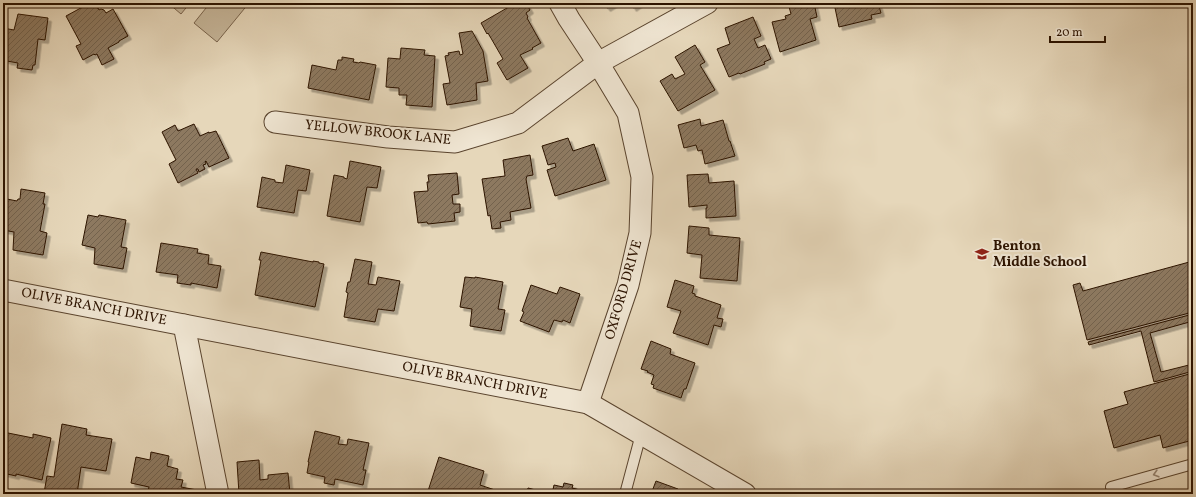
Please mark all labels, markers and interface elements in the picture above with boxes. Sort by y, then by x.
scale bar [1050,18,1105,44]
text: 20 m [1056,25,1083,41]
street label: YELLOW BROOK LANE [304,116,452,150]
place label: Benton Middle School [993,237,1087,272]
street label: OXFORD DRIVE [601,238,647,342]
school or university icon: Benton Middle School [974,246,990,262]
street label: OLIVE BRANCH DRIVE [20,284,168,330]
street label: OLIVE BRANCH DRIVE [401,358,549,404]
one-way arrow [1152,470,1159,478]

